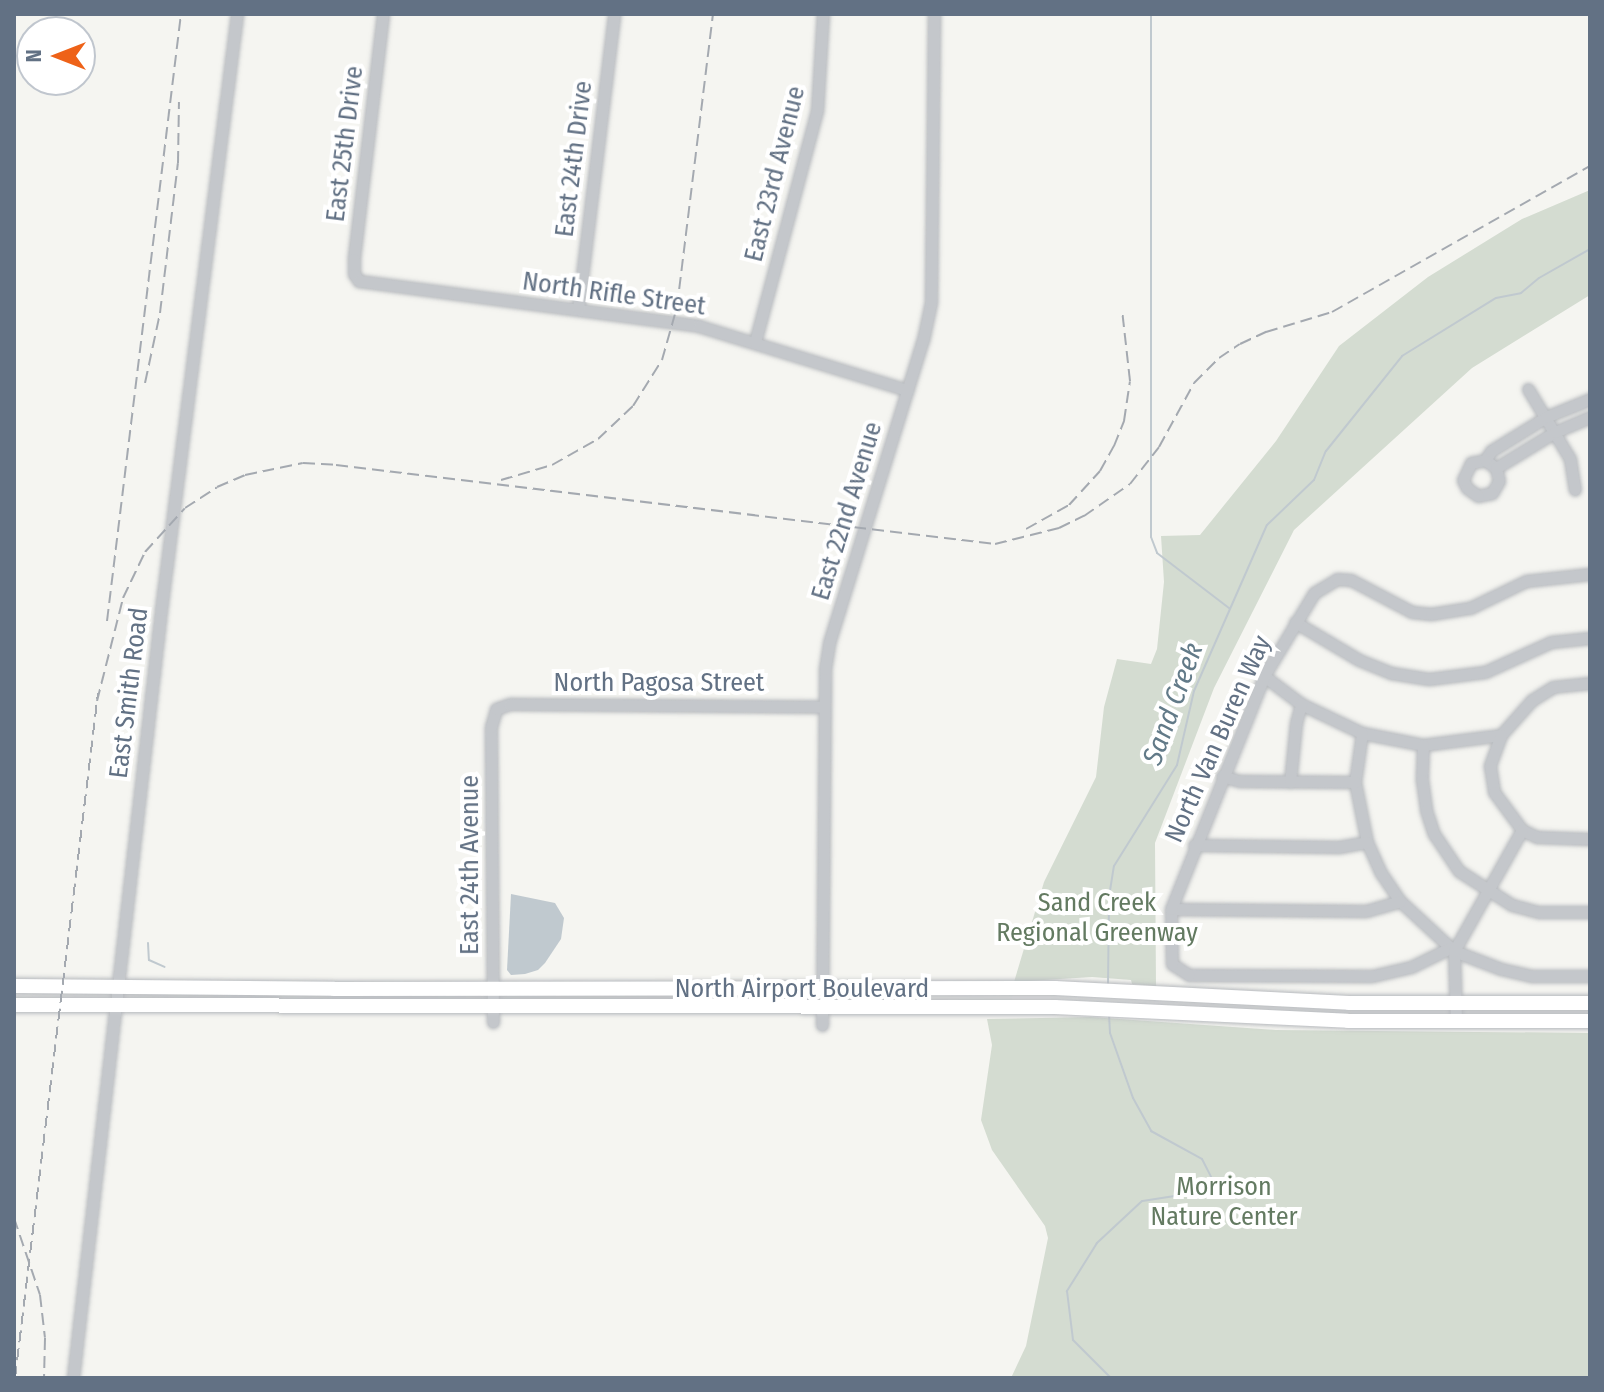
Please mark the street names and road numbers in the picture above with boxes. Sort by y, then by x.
street label: East 25th Drive [320,64,370,224]
street label: East 24th Drive [549,79,599,239]
street label: East 23rd Avenue [738,83,812,265]
street label: North Rifle Street [520,266,708,322]
street label: East 22nd Avenue [805,418,889,604]
street label: East Smith Road [103,606,155,780]
street label: North Van Buren Way [1158,631,1278,847]
street label: North Pagosa Street [554,667,764,699]
street label: East 24th Avenue [454,775,486,955]
street label: North Airport Boulevard [675,973,929,1005]

